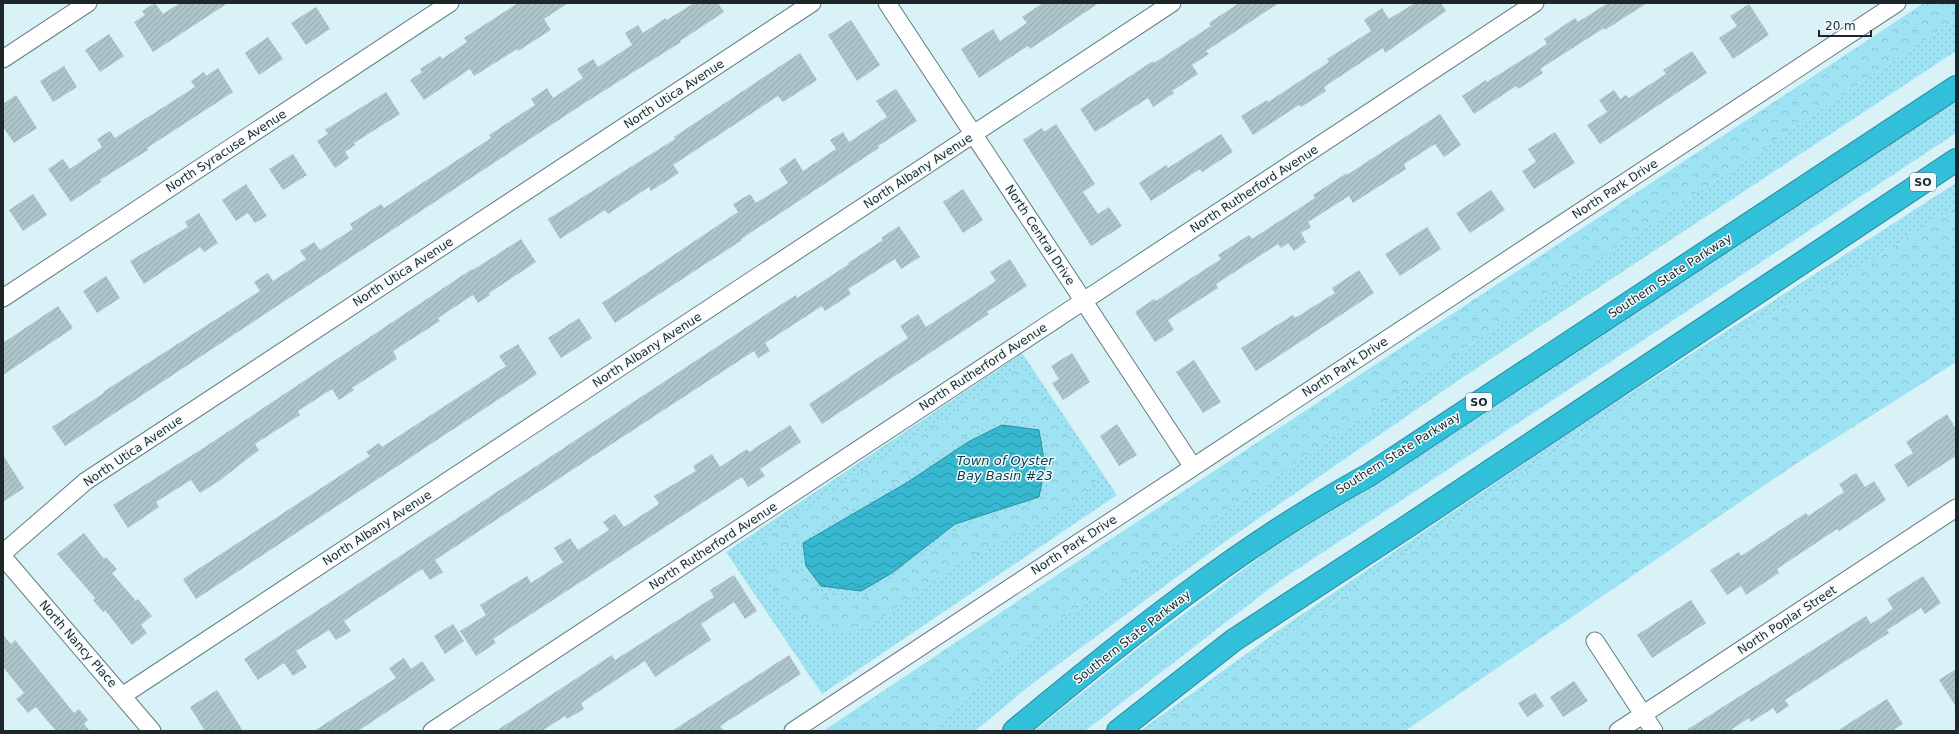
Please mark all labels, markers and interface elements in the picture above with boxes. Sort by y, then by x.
scale bar [1819,12,1871,38]
text: 20 m [1825,19,1856,33]
street label: North Utica Avenue [621,56,727,132]
street label: North Syracuse Avenue [163,107,289,195]
street label: North Albany Avenue [861,131,975,211]
street label: North Rutherford Avenue [1187,142,1321,236]
street label: North Park Drive [1570,156,1660,222]
road number: SO [1910,173,1936,191]
street label: North Central Drive [1002,182,1078,288]
street label: Southern State Parkway [1606,231,1734,321]
street label: North Utica Avenue [350,234,456,310]
street label: North Albany Avenue [590,310,704,390]
street label: North Rutherford Avenue [916,320,1050,414]
street label: North Park Drive [1300,334,1390,400]
road number: SO [1466,393,1492,411]
street label: Southern State Parkway [1333,409,1463,497]
street label: North Utica Avenue [81,413,185,489]
water label: Town of Oyster Bay Basin #23 [956,453,1055,483]
street label: North Albany Avenue [320,488,434,568]
street label: North Rutherford Avenue [646,499,780,593]
street label: North Park Drive [1029,512,1119,578]
street label: North Poplar Street [1735,583,1839,657]
street label: Southern State Parkway [1071,587,1193,687]
street label: North Nancy Place [36,598,120,690]

